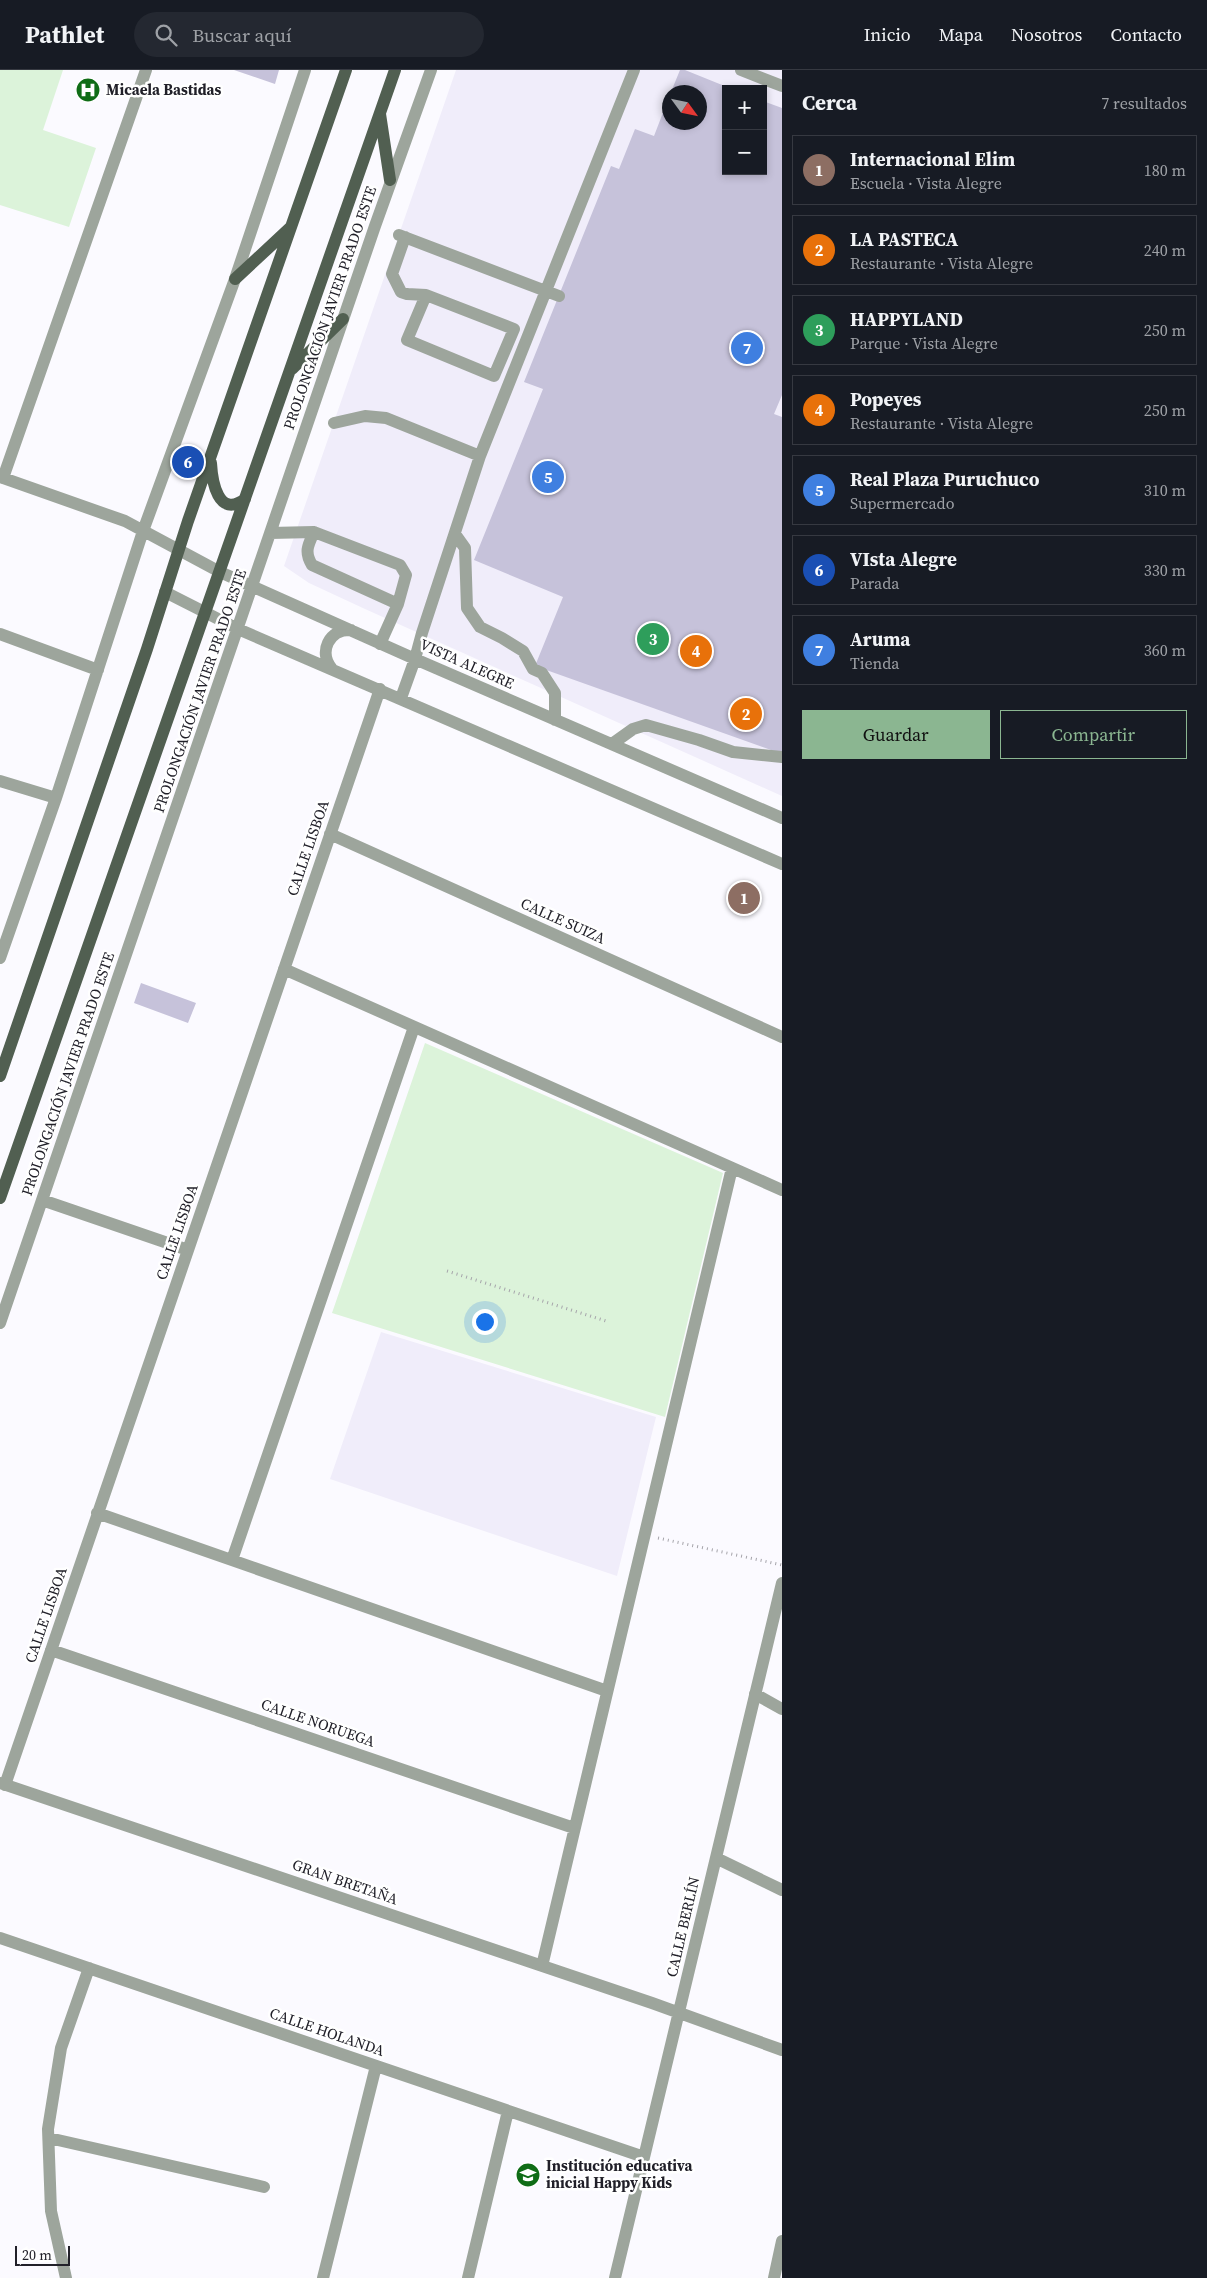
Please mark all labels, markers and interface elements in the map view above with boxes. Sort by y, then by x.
search box [134,12,484,57]
text: Pathlet [25,18,104,51]
icon: search [152,21,180,49]
text: Buscar aquí [192,22,292,48]
text: Inicio [864,22,911,47]
text: Mapa [939,22,983,47]
text: Nosotros [1011,22,1082,47]
text: Contacto [1110,22,1182,47]
hospital icon: Micaela Bastidas [75,77,101,103]
place label: Micaela Bastidas [106,79,222,100]
north arrow [662,85,707,130]
map controls [722,85,767,175]
button: + [722,85,767,130]
text: Cerca [802,88,857,117]
text: 7 resultados [1101,92,1187,114]
button: − [722,130,767,175]
text: Internacional Elim [850,146,1015,172]
text: 1 [815,159,823,181]
text: 180 m [1144,159,1186,181]
text: Escuela · Vista Alegre [850,172,1002,194]
street label: PROLONGACIÓN JAVIER PRADO ESTE [278,183,381,432]
text: LA PASTECA [850,226,958,252]
text: 2 [815,239,823,261]
text: 240 m [1144,239,1186,261]
text: Restaurante · Vista Alegre [850,252,1033,274]
text: HAPPYLAND [850,306,963,332]
text: 3 [815,319,823,341]
text: 250 m [1144,319,1186,341]
pin: 7 [731,329,763,367]
text: Parque · Vista Alegre [850,332,998,354]
text: Popeyes [850,386,922,412]
text: 4 [815,399,823,421]
text: 250 m [1144,399,1186,421]
text: Restaurante · Vista Alegre [850,412,1033,434]
pin: 6 [172,443,204,481]
pin: 5 [532,458,564,496]
text: Real Plaza Puruchuco [850,466,1039,492]
text: 5 [815,479,823,501]
text: 310 m [1144,479,1186,501]
text: Supermercado [850,492,954,514]
text: VIsta Alegre [850,546,957,572]
text: 6 [815,559,823,581]
text: 330 m [1144,559,1186,581]
street label: PROLONGACIÓN JAVIER PRADO ESTE [148,566,251,815]
text: Parada [850,572,899,594]
pin: 3 [637,620,669,658]
text: Aruma [850,626,910,652]
pin: 4 [680,632,712,670]
street label: VISTA ALEGRE [417,633,518,694]
text: 7 [815,639,823,661]
text: 360 m [1144,639,1186,661]
text: Tienda [850,652,899,674]
pin: 2 [730,695,762,733]
button: Guardar [802,710,990,759]
button: Compartir [1000,710,1187,759]
street label: CALLE LISBOA [281,797,334,899]
pin: 1 [728,879,760,917]
street label: CALLE SUIZA [517,892,609,949]
street label: PROLONGACIÓN JAVIER PRADO ESTE [16,949,119,1198]
street label: CALLE LISBOA [150,1181,203,1283]
your location [472,1309,498,1335]
street label: CALLE LISBOA [19,1564,72,1666]
street label: CALLE NORUEGA [258,1693,378,1752]
street label: GRAN BRETAÑA [290,1854,401,1909]
street label: CALLE BERLÍN [661,1875,704,1979]
street label: CALLE HOLANDA [267,2002,387,2061]
place label: Institución educativa inicial Happy Kids [546,2155,693,2193]
school or university icon: Institución educativa inicial Happy Kids [515,2162,541,2188]
scale bar [15,2243,70,2266]
text: 20 m [22,2245,52,2265]

